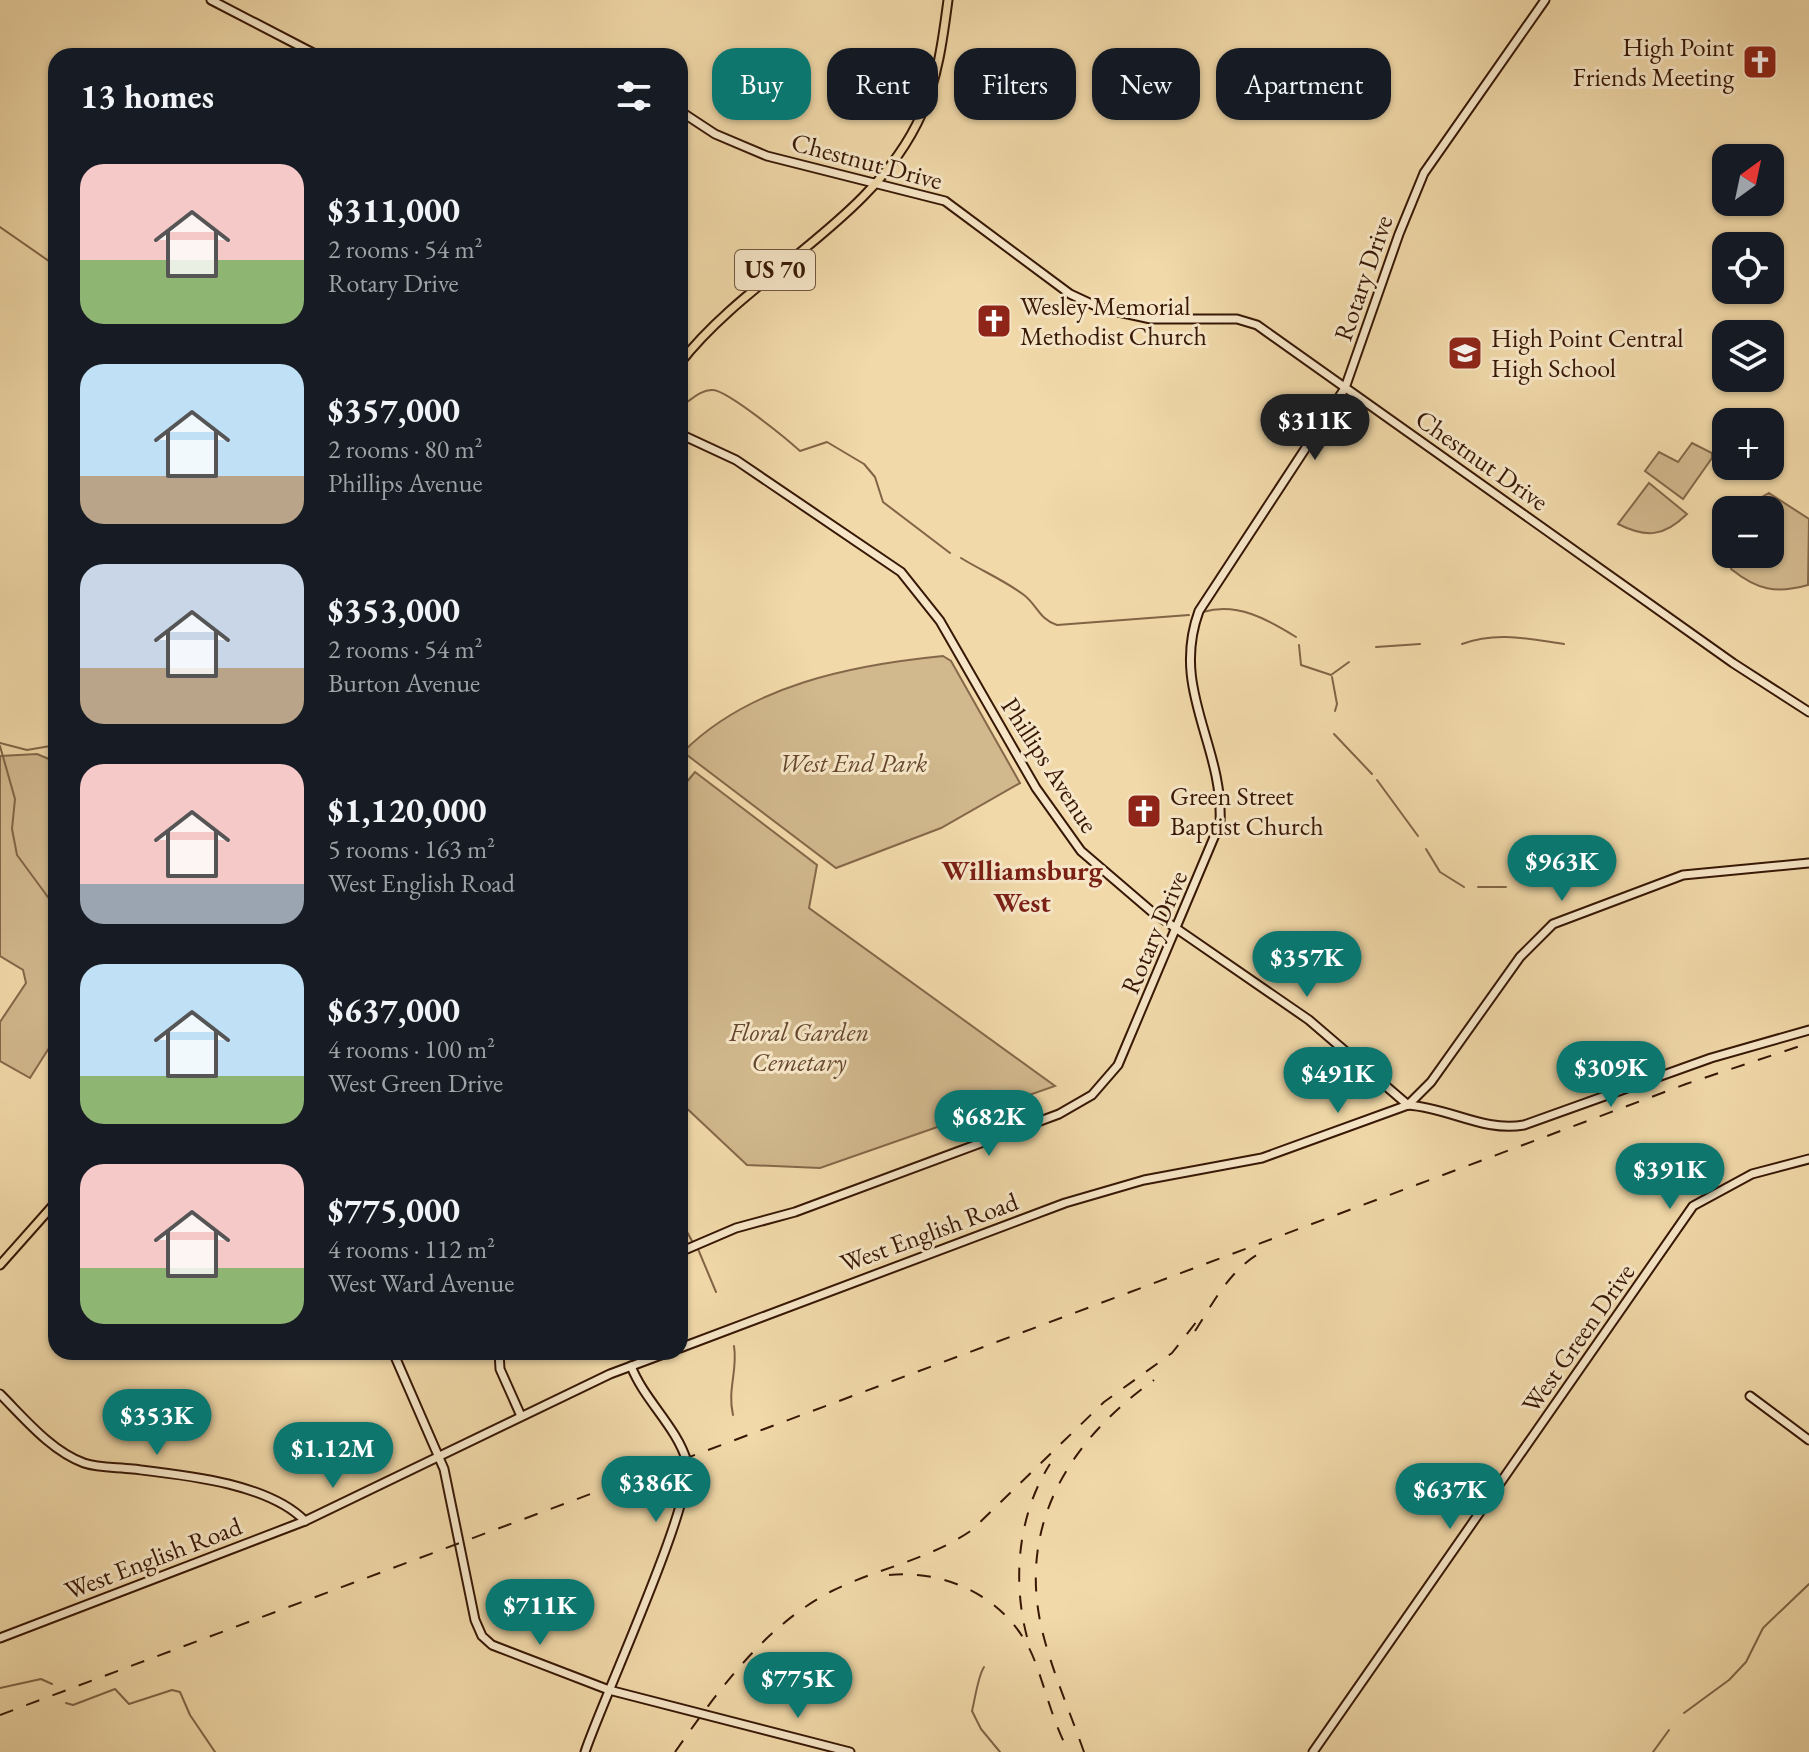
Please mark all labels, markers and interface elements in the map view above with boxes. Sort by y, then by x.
place label: High Point Friends Meeting [1573,30,1735,94]
church icon: High Point Friends Meeting [1741,43,1779,81]
chip: Buy [712,48,811,120]
chip: Rent [827,48,938,120]
chip: Filters [954,48,1076,120]
chip: New [1092,48,1200,120]
chip: Apartment [1216,48,1391,120]
text: 13 homes [80,74,214,118]
icon: filters [612,74,656,118]
street label: Chestnut Drive [788,125,946,197]
north arrow [1712,144,1784,216]
map controls [1712,144,1784,568]
text: $311,000 [328,188,460,232]
icon: home [144,196,240,292]
street label: Rotary Drive [1326,211,1400,345]
text: 2 rooms · 54 m² [328,232,483,266]
button: locate [1712,232,1784,304]
road number: US 70 [735,250,815,290]
text: Rotary Drive [328,266,459,300]
place label: Wesley Memorial Methodist Church [1020,289,1207,353]
church icon: Wesley Memorial Methodist Church [975,302,1013,340]
button: layers [1712,320,1784,392]
place label: High Point Central High School [1491,321,1684,385]
school or university icon: High Point Central High School [1446,334,1484,372]
text: $357,000 [328,388,460,432]
pin: $311K [1259,394,1371,462]
icon: home [144,396,240,492]
street label: Chestnut Drive [1409,402,1555,518]
text: $311K [1278,403,1352,437]
button: + [1712,408,1784,480]
text: 2 rooms · 80 m² [328,432,483,466]
text: Phillips Avenue [328,466,483,500]
button: − [1712,496,1784,568]
text: $353,000 [328,588,460,632]
icon: home [144,596,240,692]
text: 2 rooms · 54 m² [328,632,483,666]
text: Burton Avenue [328,666,480,700]
street label: Phillips Avenue [994,691,1106,839]
park label: West End Park [779,746,927,780]
place label: Green Street Baptist Church [1170,779,1324,843]
text: $1,120,000 [328,788,486,832]
church icon: Green Street Baptist Church [1125,792,1163,830]
icon: home [144,796,240,892]
text: 5 rooms · 163 m² [328,832,495,866]
pin: $963K [1506,835,1618,903]
text: $963K [1525,844,1599,878]
district label: Williamsburg West [941,852,1104,920]
street label: Rotary Drive [1113,865,1195,999]
text: West English Road [328,866,515,900]
pin: $357K [1251,931,1363,999]
text: $357K [1270,940,1344,974]
text: $637,000 [328,988,460,1032]
icon: home [144,996,240,1092]
park label: Floral Garden Cemetary [728,1015,869,1079]
text: 4 rooms · 100 m² [328,1032,495,1066]
pin: $309K [1555,1041,1667,1109]
pin: $491K [1282,1047,1394,1115]
text: $309K [1574,1050,1648,1084]
text: $491K [1301,1056,1375,1090]
text: West Green Drive [328,1066,503,1100]
pin: $682K [933,1090,1045,1158]
text: $682K [952,1099,1026,1133]
pin: $391K [1614,1143,1726,1211]
text: $391K [1633,1152,1707,1186]
street label: West English Road [835,1184,1023,1280]
text: $775,000 [328,1188,460,1232]
icon: home [144,1196,240,1292]
text: 4 rooms · 112 m² [328,1232,495,1266]
street label: West Green Drive [1514,1256,1642,1420]
text: West Ward Avenue [328,1266,514,1300]
pin: $353K [101,1389,213,1457]
text: $353K [120,1398,194,1432]
pin: $1.12M [268,1422,398,1490]
text: $1.12M [291,1431,375,1465]
pin: $386K [600,1456,712,1524]
pin: $637K [1394,1463,1506,1531]
text: $386K [619,1465,693,1499]
text: $637K [1413,1472,1487,1506]
street label: West English Road [60,1508,247,1607]
pin: $711K [484,1579,596,1647]
text: $711K [503,1588,577,1622]
pin: $775K [742,1652,854,1720]
text: $775K [761,1661,835,1695]

